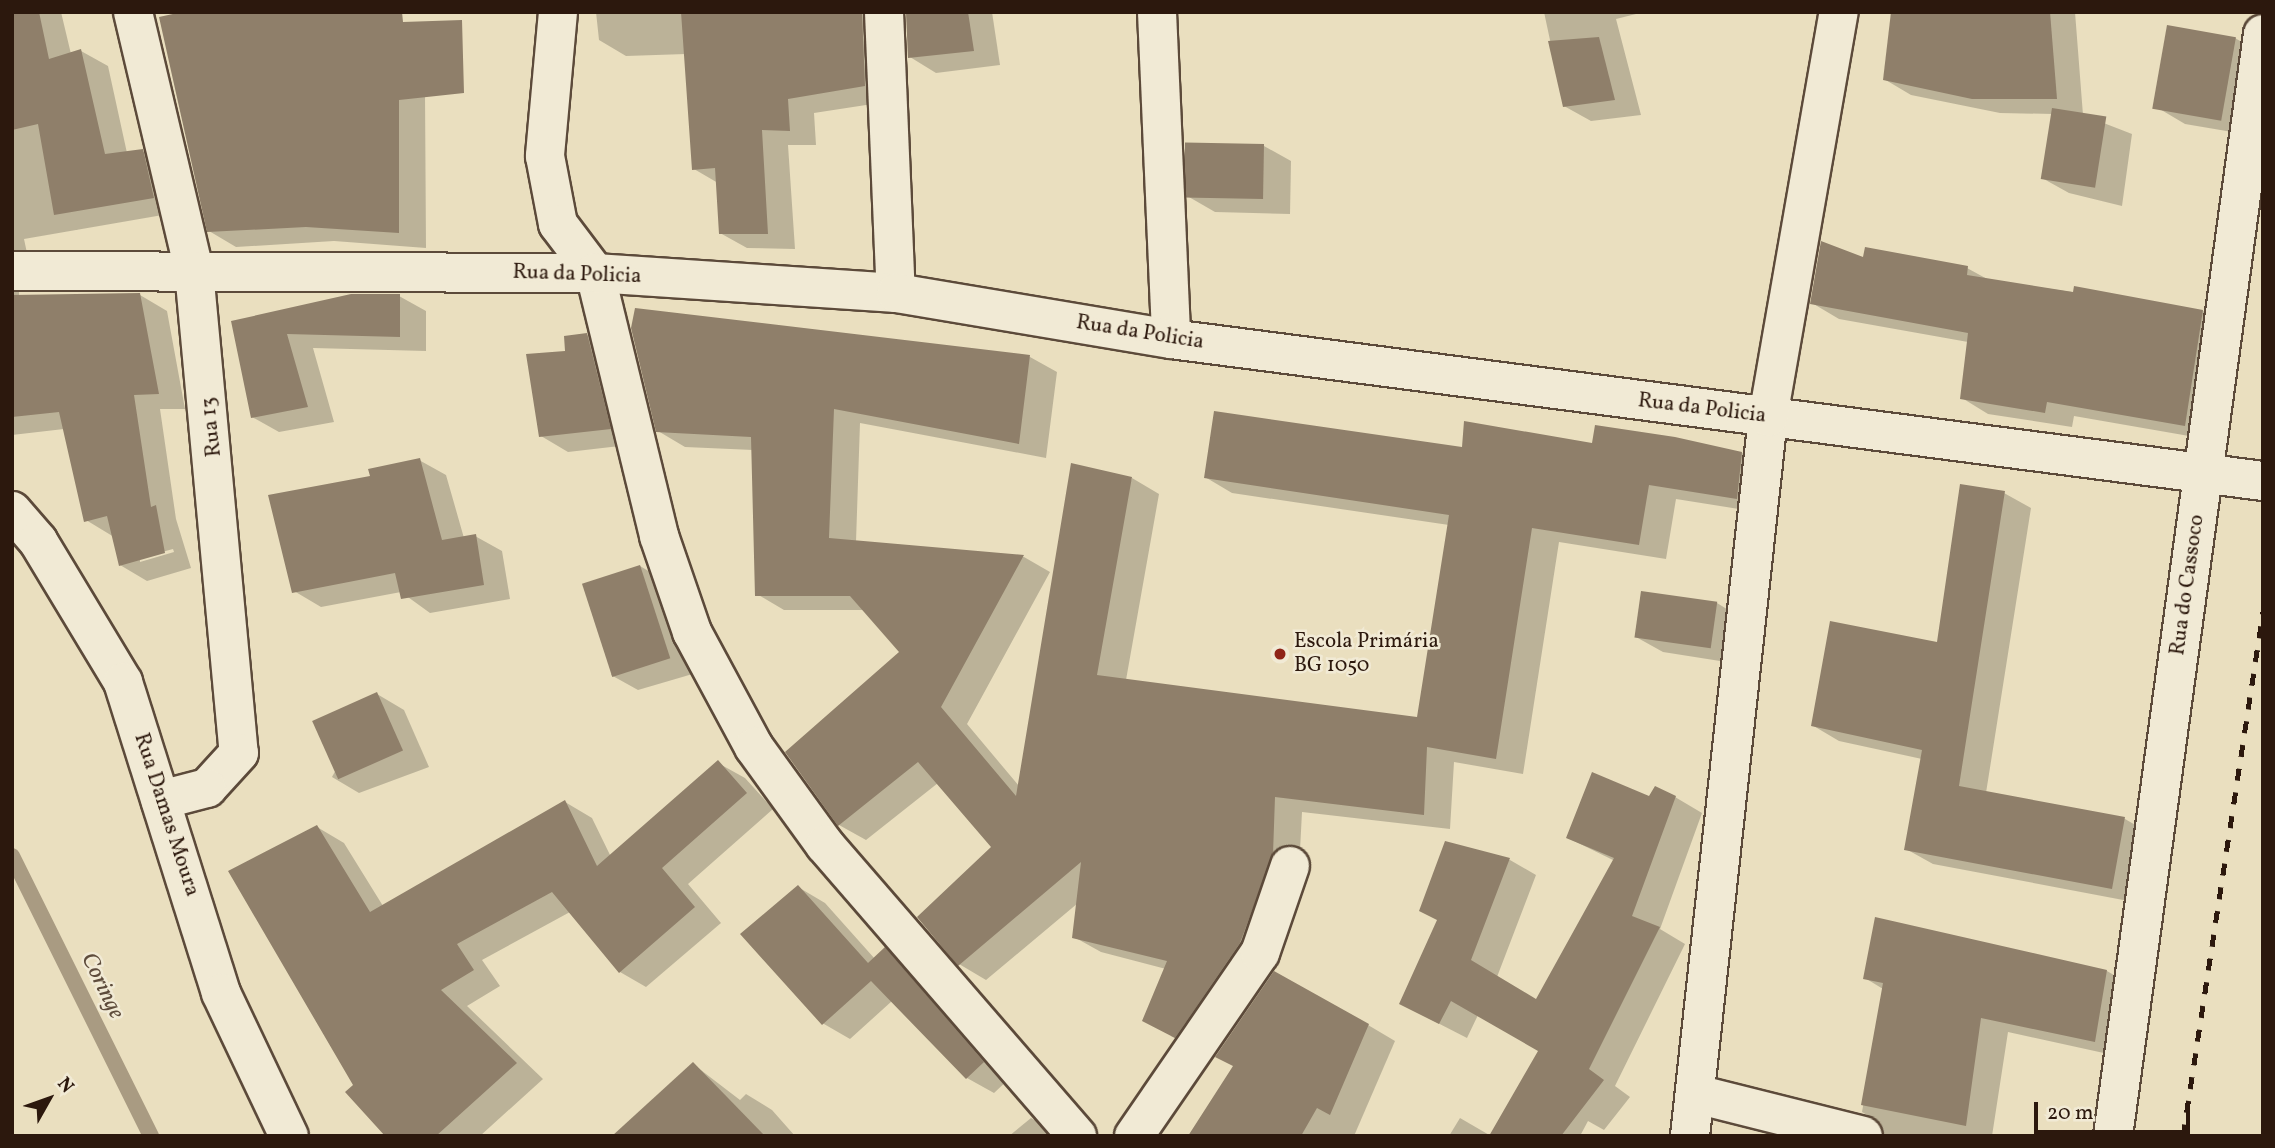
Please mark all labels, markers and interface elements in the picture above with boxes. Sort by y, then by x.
street label: Rua da Policia [512,260,642,290]
street label: Rua da Policia [1074,310,1206,356]
street label: Rua da Policia [1637,389,1767,429]
street label: Rua 13 [196,396,228,458]
street label: Rua do Cassoco [2166,513,2210,657]
place label: Escola Primária BG 1050 [1294,629,1439,679]
marker: Escola Primária BG 1050 [1272,646,1288,662]
street label: Rua Damas Moura [128,730,204,900]
water label: Coringe [74,949,130,1023]
north arrow [14,1064,84,1134]
text: N [51,1072,79,1099]
scale bar [2037,1088,2193,1132]
text: 20 m [2047,1099,2093,1128]

